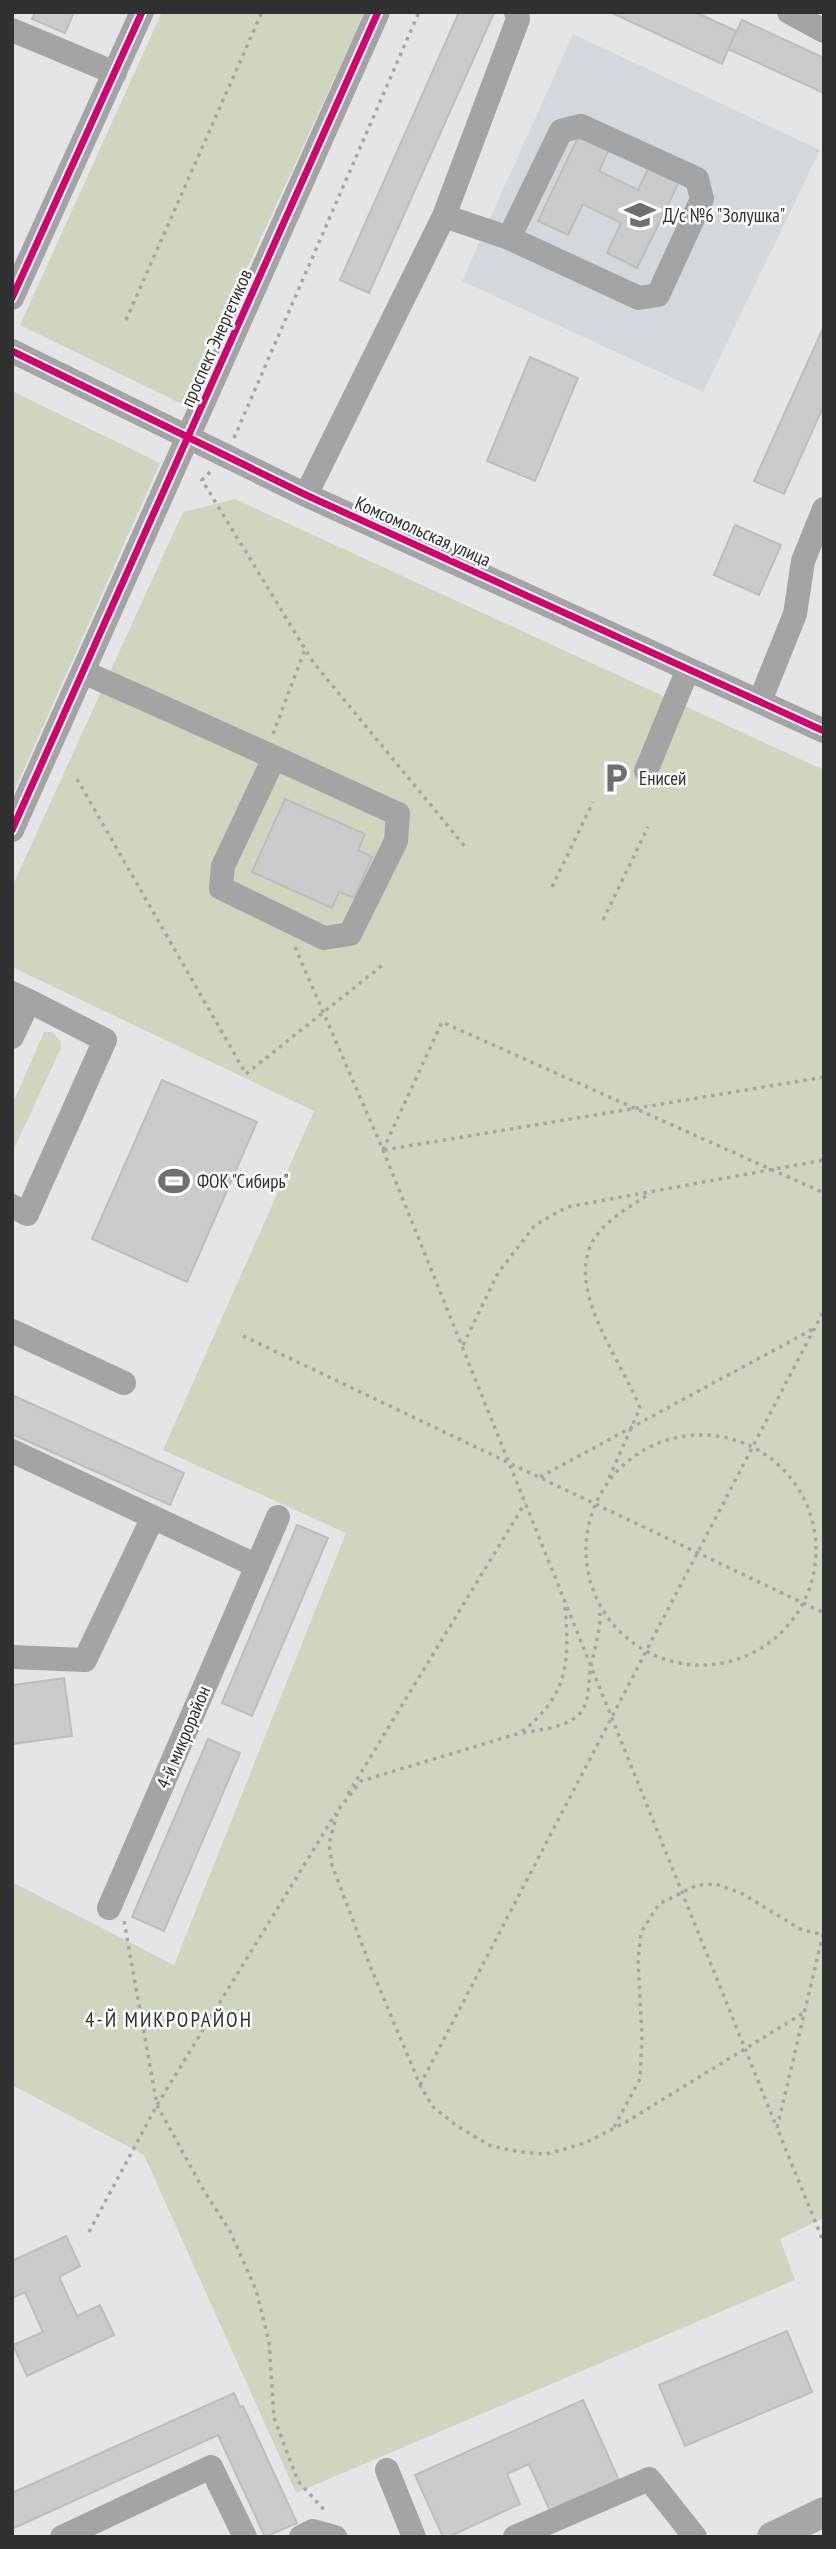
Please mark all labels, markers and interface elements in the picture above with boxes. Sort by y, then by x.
school or university icon: Д/с №6 "Золушка" [623,198,657,232]
place label: Д/с №6 "Золушка" [663,203,785,227]
street label: проспект Энергетиков [175,265,257,411]
street label: Комсомольская улица [351,490,495,572]
parking icon: Енисей [599,761,633,795]
place label: Енисей [639,766,686,790]
sports icon: ФОК "Сибирь" [157,1164,191,1198]
place label: ФОК "Сибирь" [197,1169,289,1193]
street label: 4-й микрорайон [151,1682,215,1792]
district label: 4-Й МИКРОРАЙОН [85,2006,253,2033]

